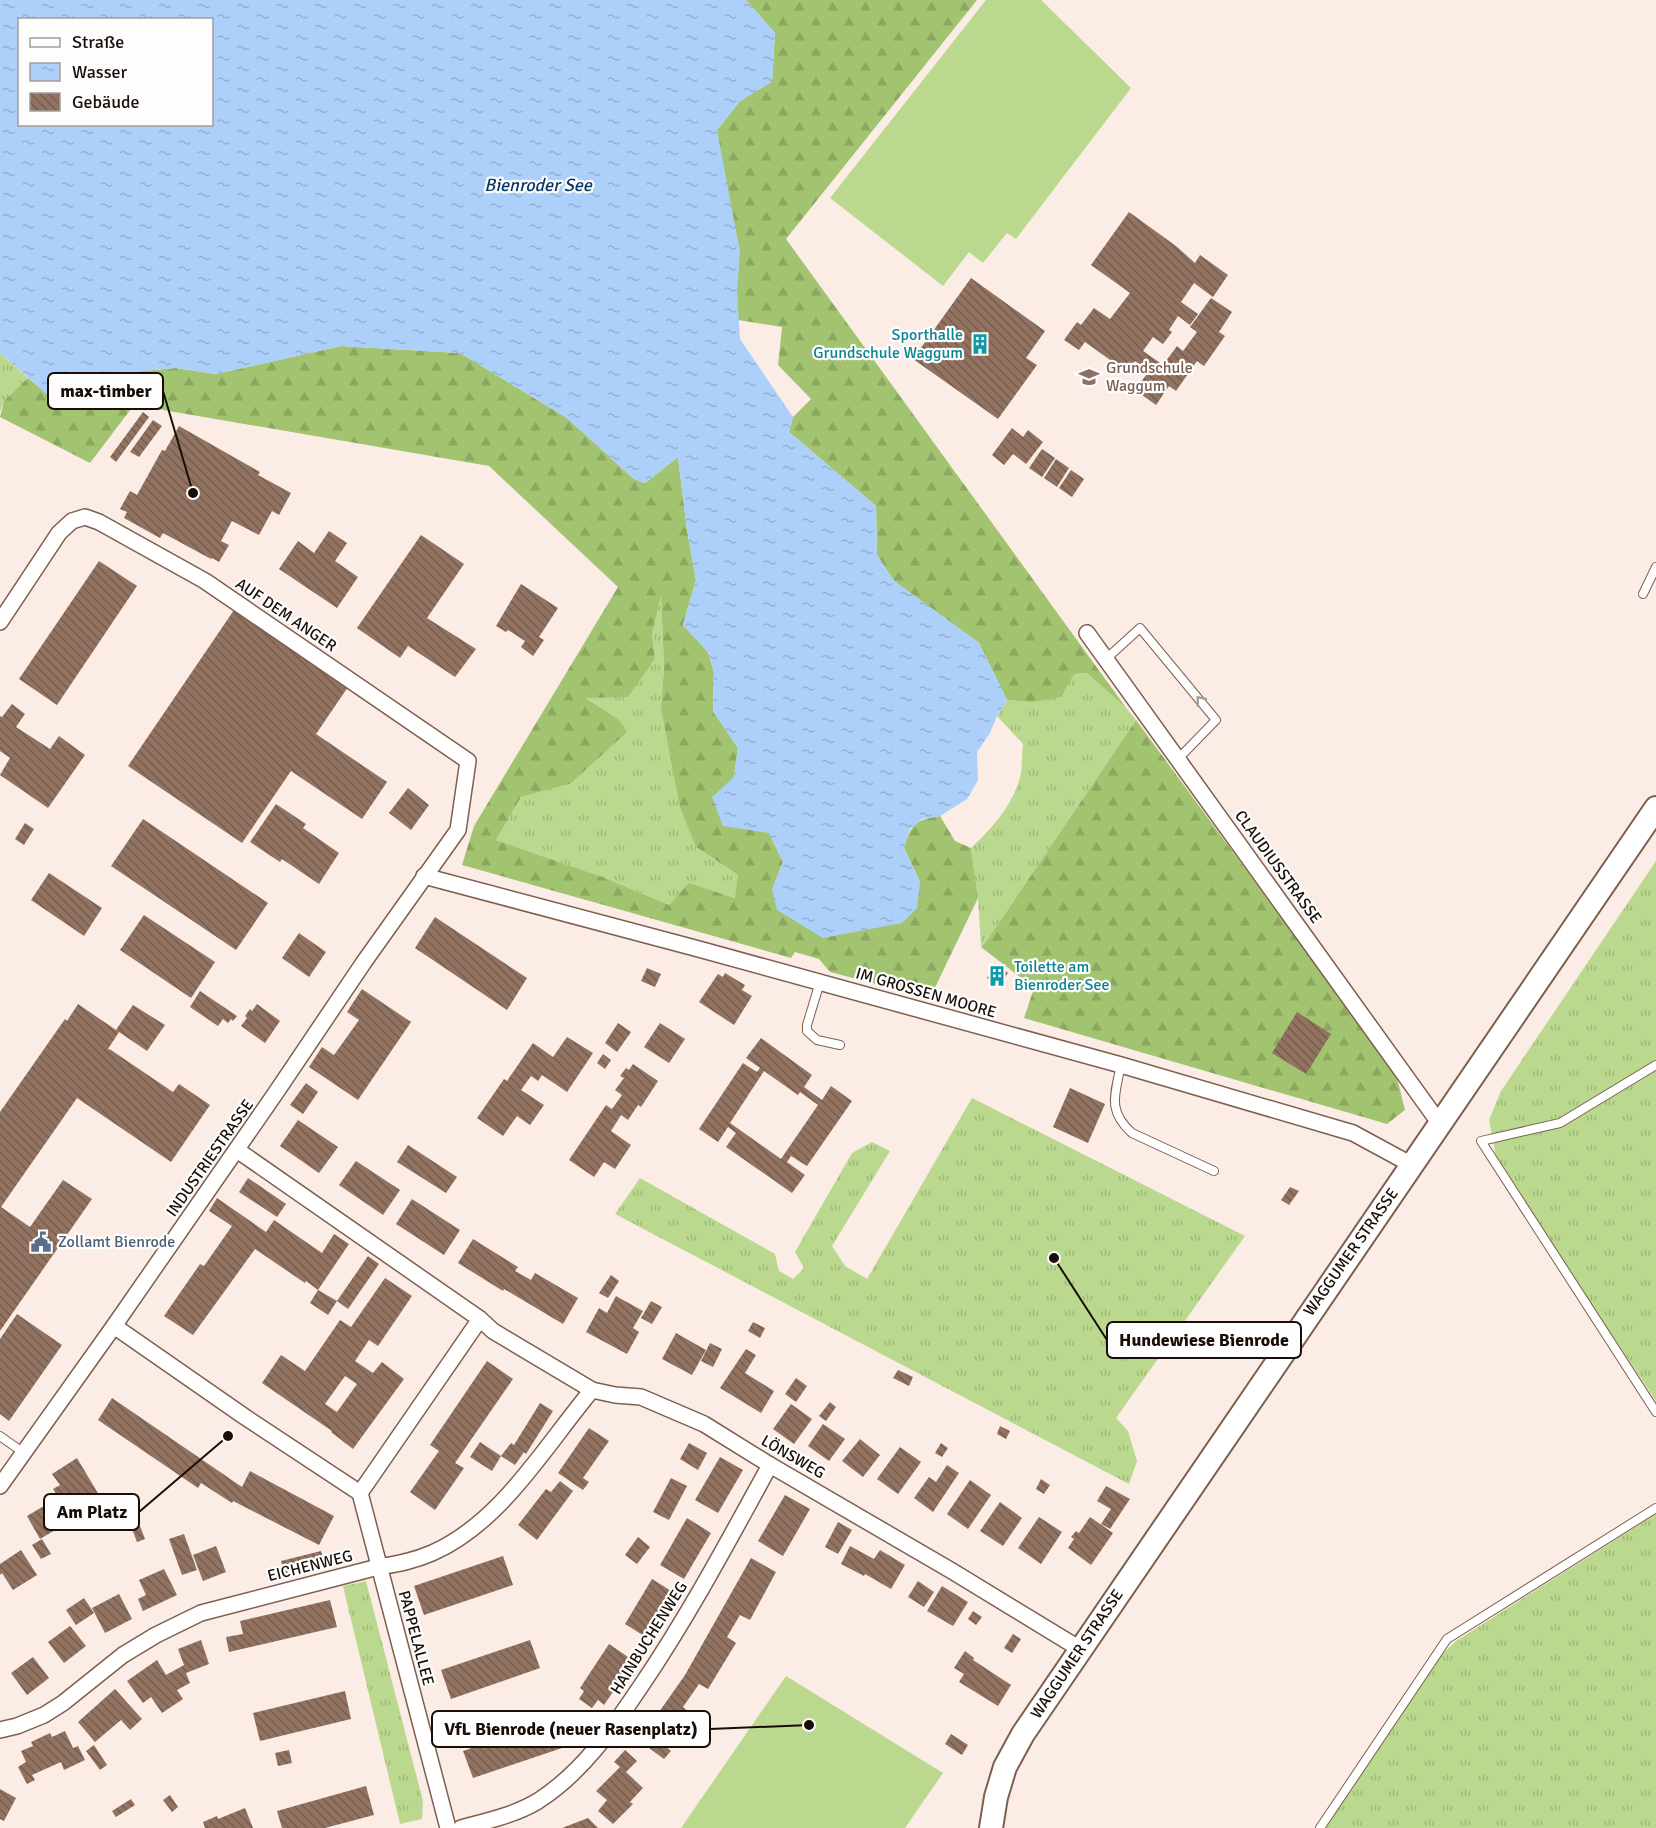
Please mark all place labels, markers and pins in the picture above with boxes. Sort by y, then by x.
place label: Sporthalle Grundschule Waggum [813,325,963,363]
building icon: Sporthalle Grundschule Waggum [968,332,992,356]
place label: Grundschule Waggum [1106,358,1193,396]
school or university icon: Grundschule Waggum [1077,365,1101,389]
callout: max-timber [48,373,163,409]
place label: Toilette am Bienroder See [1014,957,1109,995]
building icon: Toilette am Bienroder See [985,964,1009,988]
public building icon: Zollamt Bienrode [29,1230,53,1254]
place label: Zollamt Bienrode [58,1232,175,1252]
callout: Hundewiese Bienrode [1107,1322,1301,1358]
callout: Am Platz [44,1494,139,1530]
callout: VfL Bienrode (neuer Rasenplatz) [432,1711,710,1747]

